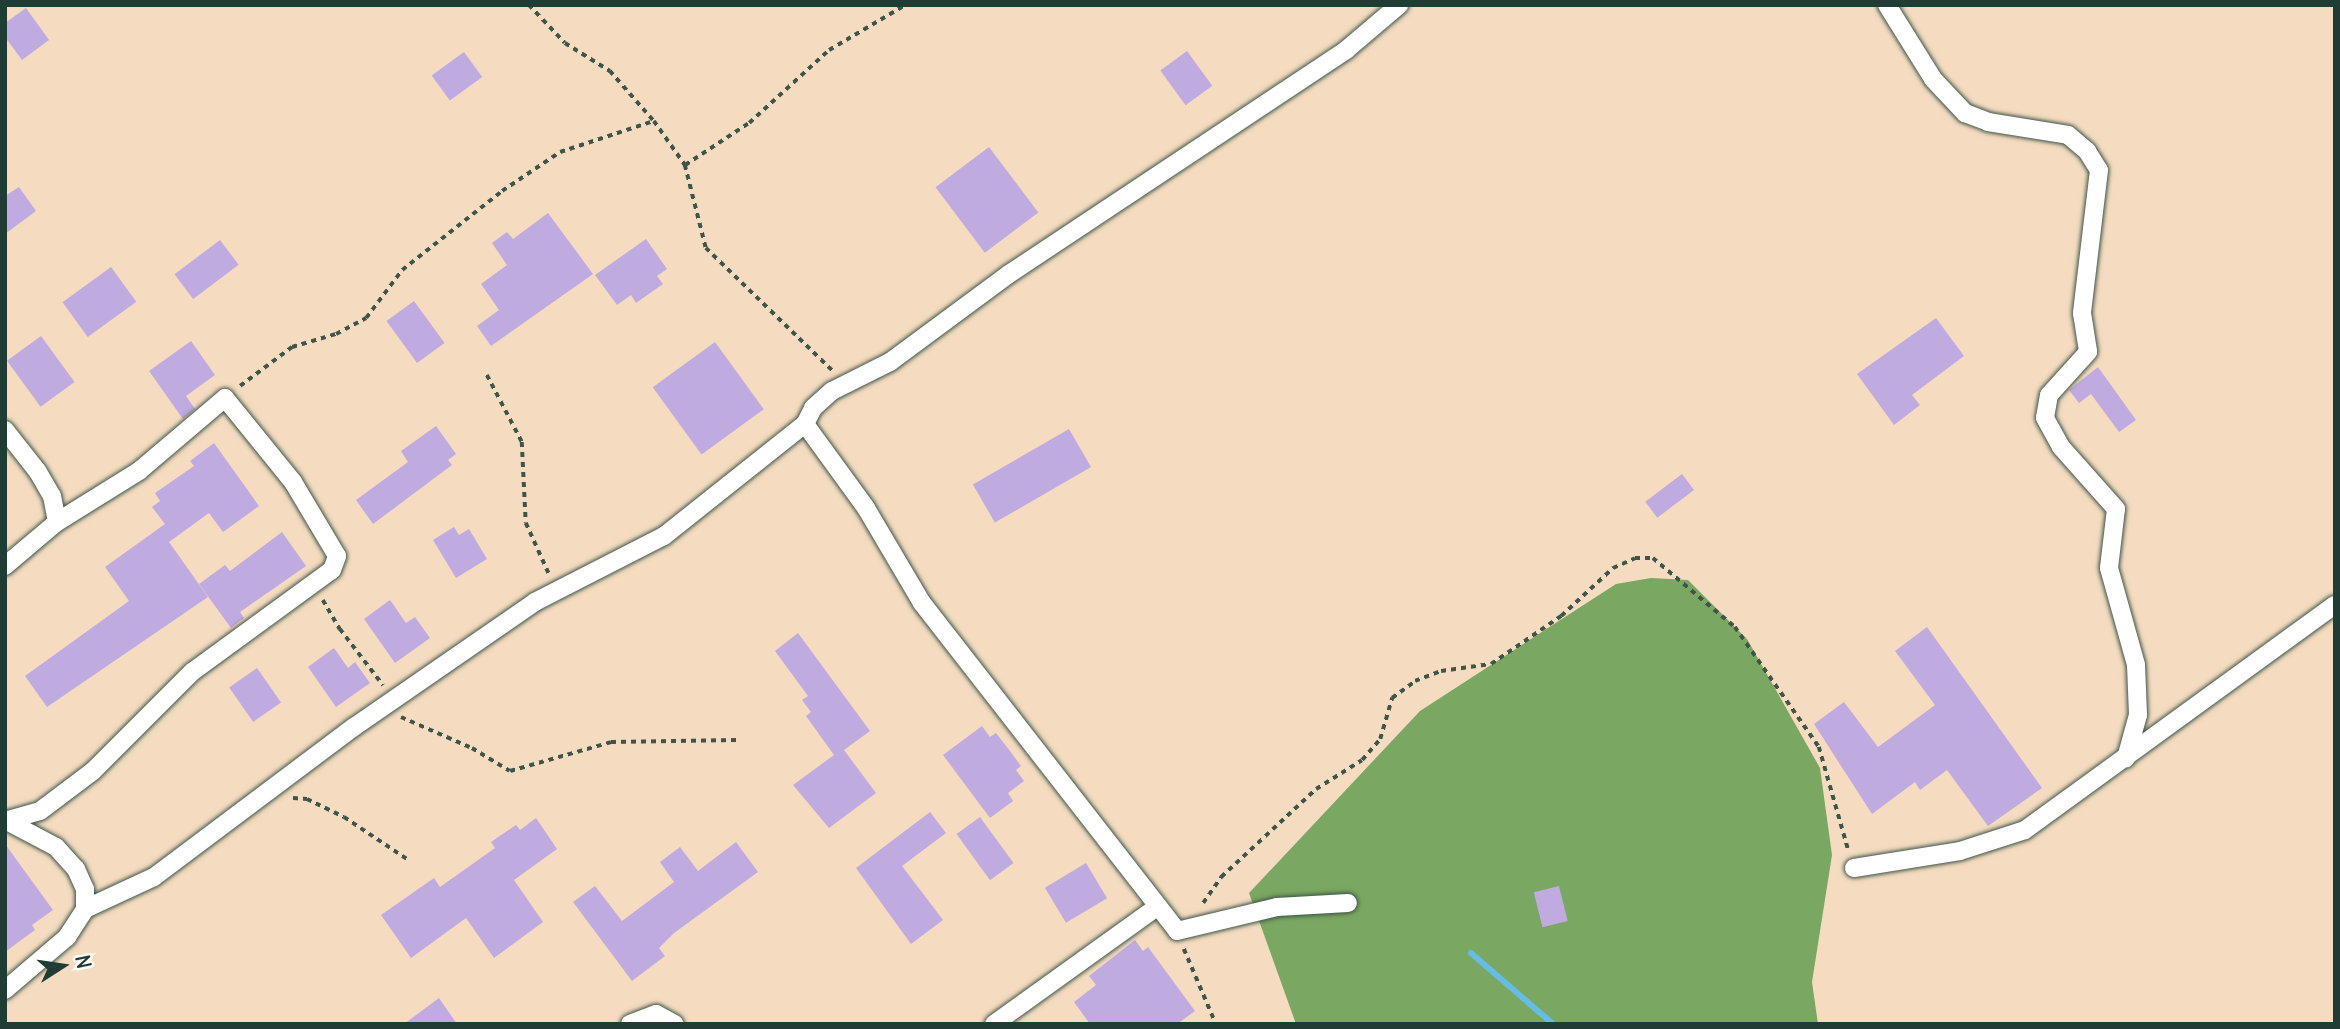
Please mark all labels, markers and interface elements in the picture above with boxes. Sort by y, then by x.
north arrow [28,931,98,1001]
text: N [70,953,97,971]

